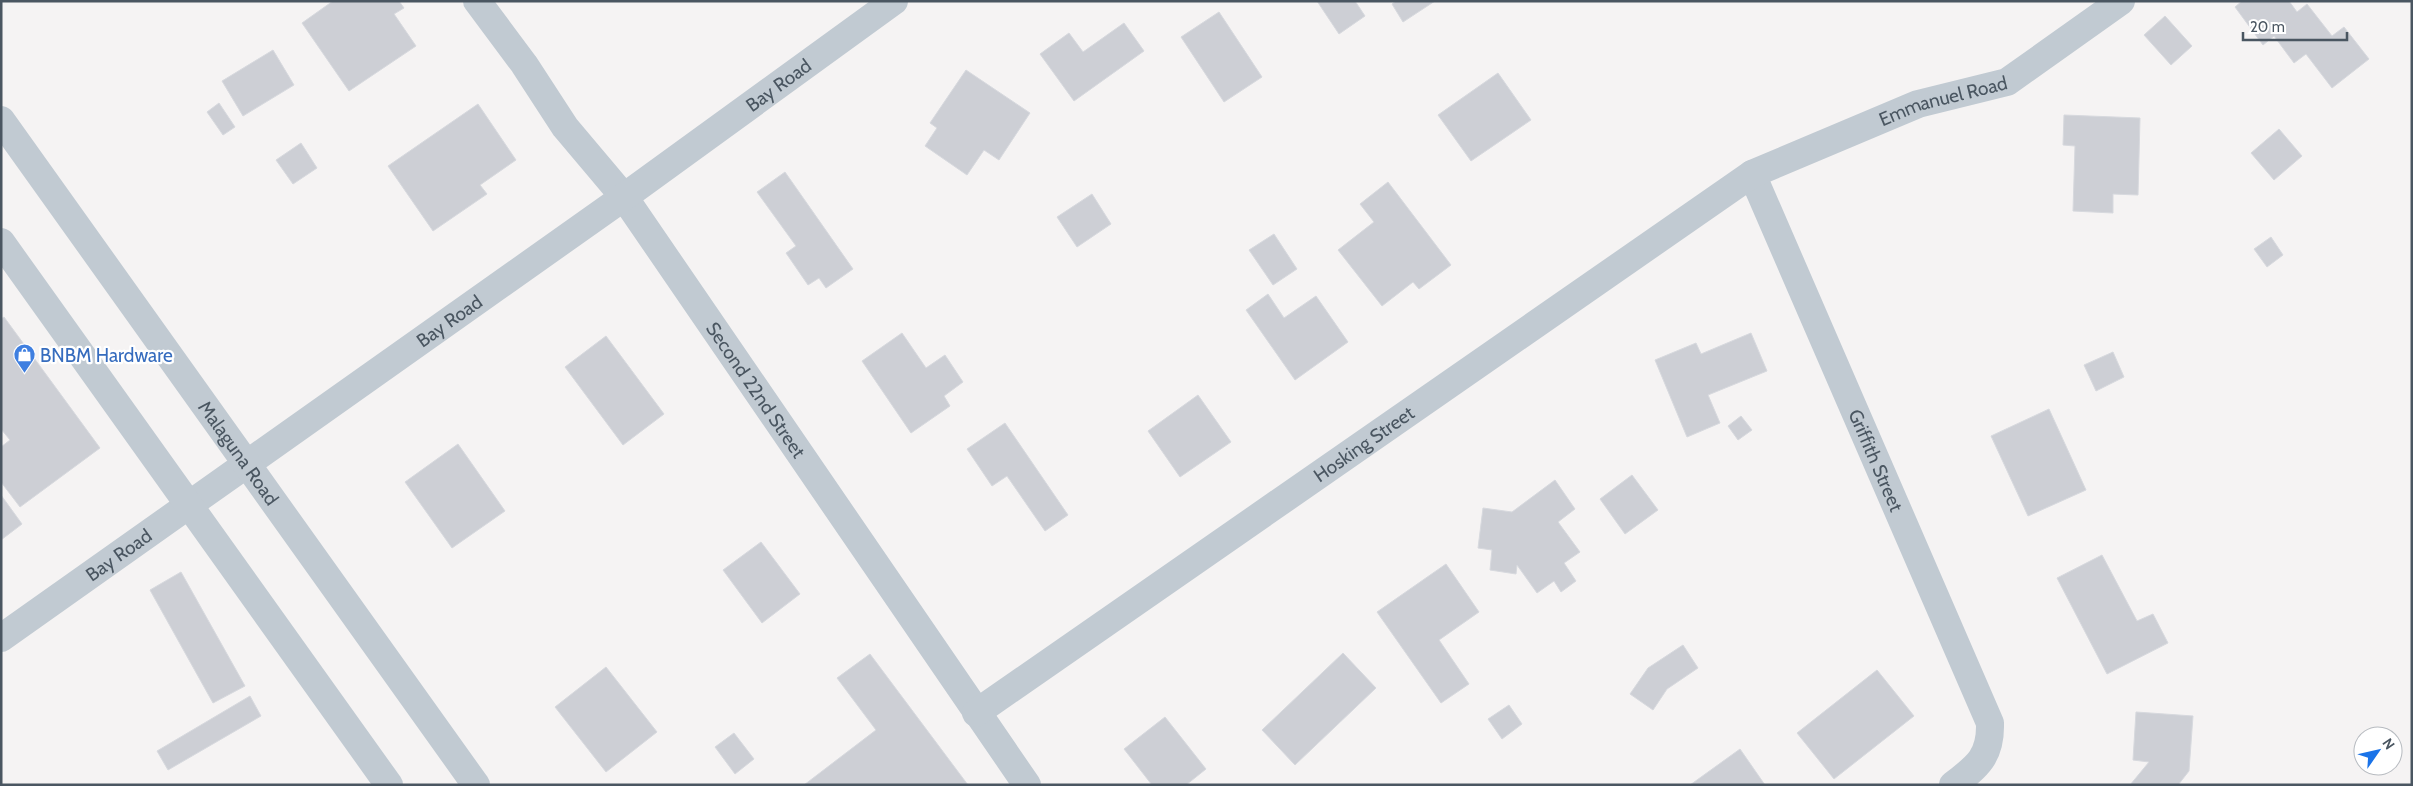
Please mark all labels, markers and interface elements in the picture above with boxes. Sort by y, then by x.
scale bar [2243,10,2347,42]
text: 20 m [2250,18,2285,36]
street label: Bay Road [741,54,816,116]
street label: Emmanuel Road [1875,71,2010,131]
street label: Bay Road [412,290,486,352]
street label: Second 22nd Street [702,317,811,463]
shop icon: BNBM Hardware [12,343,36,374]
place label: BNBM Hardware [40,344,173,367]
street label: Malaguna Road [194,396,284,509]
street label: Hosking Street [1309,401,1419,487]
street label: Griffith Street [1844,406,1909,515]
street label: Bay Road [81,524,156,586]
north arrow [2353,726,2403,776]
text: N [2379,735,2399,753]

